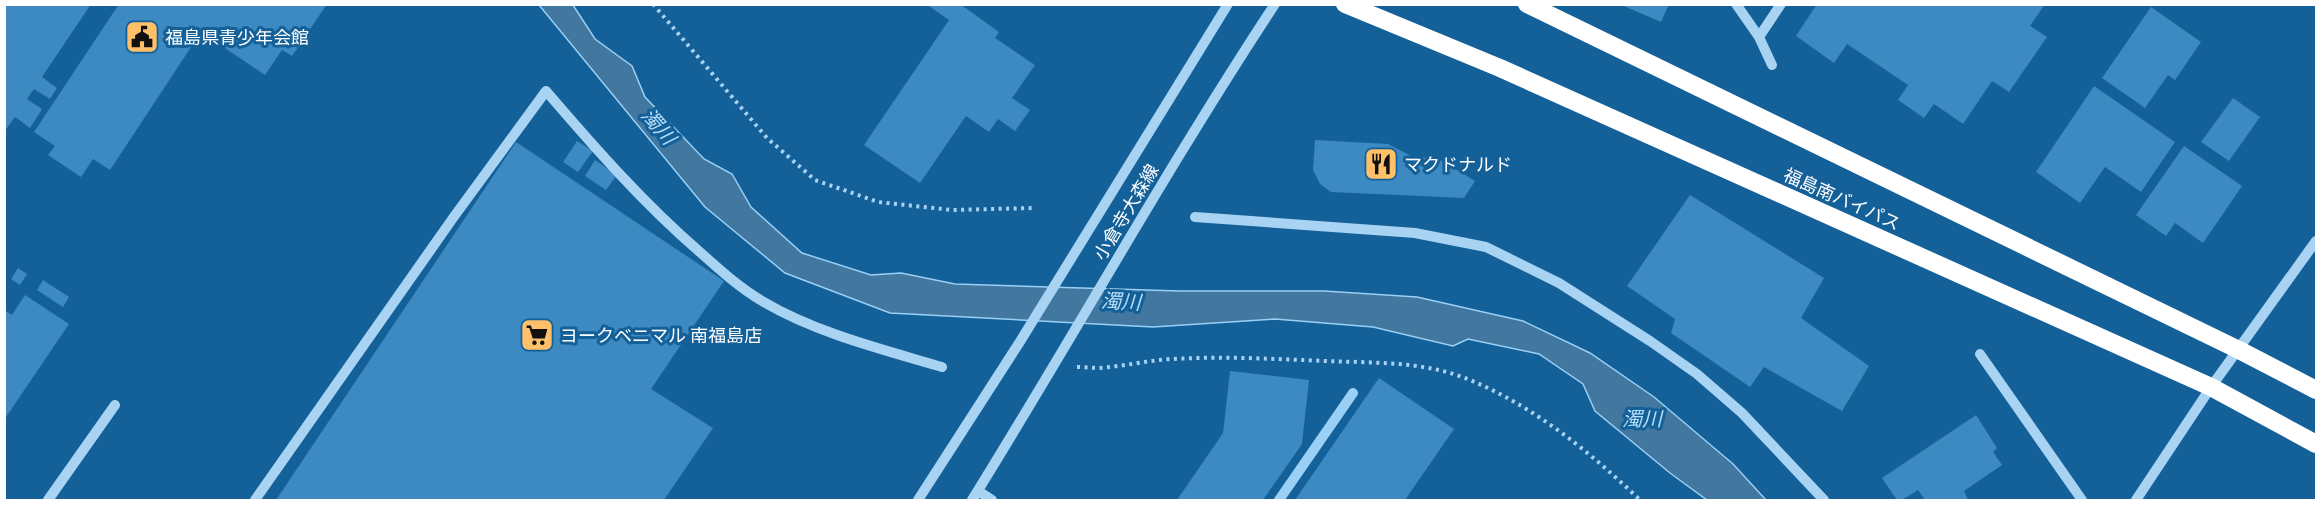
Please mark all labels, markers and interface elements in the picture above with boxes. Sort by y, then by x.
public building icon: 福島県青少年会館 [124,19,160,55]
place label: 福島県青少年会館 [165,24,309,51]
water label: 濁川 [634,101,685,153]
restaurant icon: マクドナルド [1363,146,1399,182]
place label: マクドナルド [1404,151,1512,178]
street label: 小倉寺大森線 [1087,159,1165,265]
street label: 福島南バイパス [1779,161,1905,237]
water label: 濁川 [1100,284,1144,318]
supermarket icon: ヨークベニマル 南福島店 [519,317,555,353]
place label: ヨークベニマル 南福島店 [560,322,762,349]
water label: 濁川 [1622,403,1664,434]

